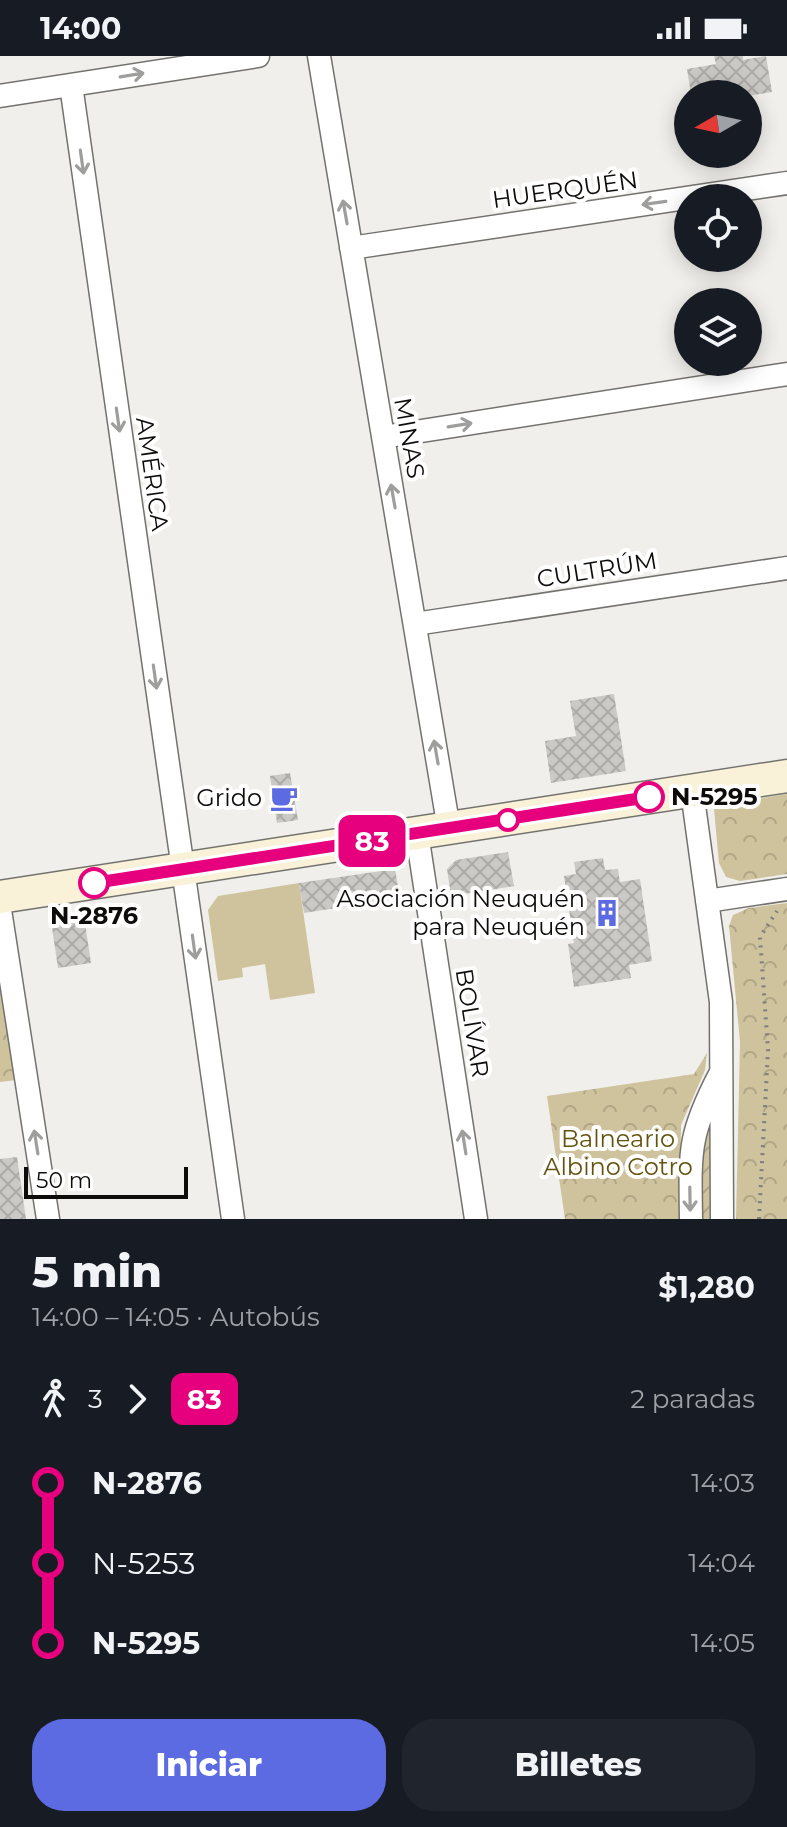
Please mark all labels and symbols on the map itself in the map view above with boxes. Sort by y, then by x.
one-way arrow [119,67,145,82]
north arrow [674,80,762,168]
one-way arrow [75,149,90,174]
street label: HUERQUÉN [490,165,640,214]
one-way arrow [642,196,668,211]
one-way arrow [337,200,352,225]
street label: MINAS [388,395,431,481]
one-way arrow [111,407,126,432]
street label: AMÉRICA [130,415,175,533]
one-way arrow [447,417,472,432]
one-way arrow [384,484,399,509]
street label: CULTRÚM [535,546,659,593]
one-way arrow [148,664,163,689]
one-way arrow [428,740,443,765]
marker: N-5295 [634,782,664,812]
place label: N-5295 [671,782,758,811]
place label: Grido [196,783,262,812]
cafe icon: Grido [269,783,299,813]
unlabelled marker [497,809,519,831]
line badge: 83 [336,815,408,867]
marker: N-2876 [79,868,109,898]
place label: Asociación Neuquén para Neuquén [337,884,585,941]
building icon: Asociación Neuquén para Neuquén [592,898,622,928]
place label: N-2876 [50,901,138,930]
one-way arrow [187,934,202,959]
street label: BOLÍVAR [450,966,495,1079]
park label: Balneario Albino Cotro [543,1124,693,1181]
one-way arrow [28,1130,43,1155]
one-way arrow [456,1130,471,1155]
scale bar [24,1163,188,1199]
one-way arrow [683,1185,698,1212]

